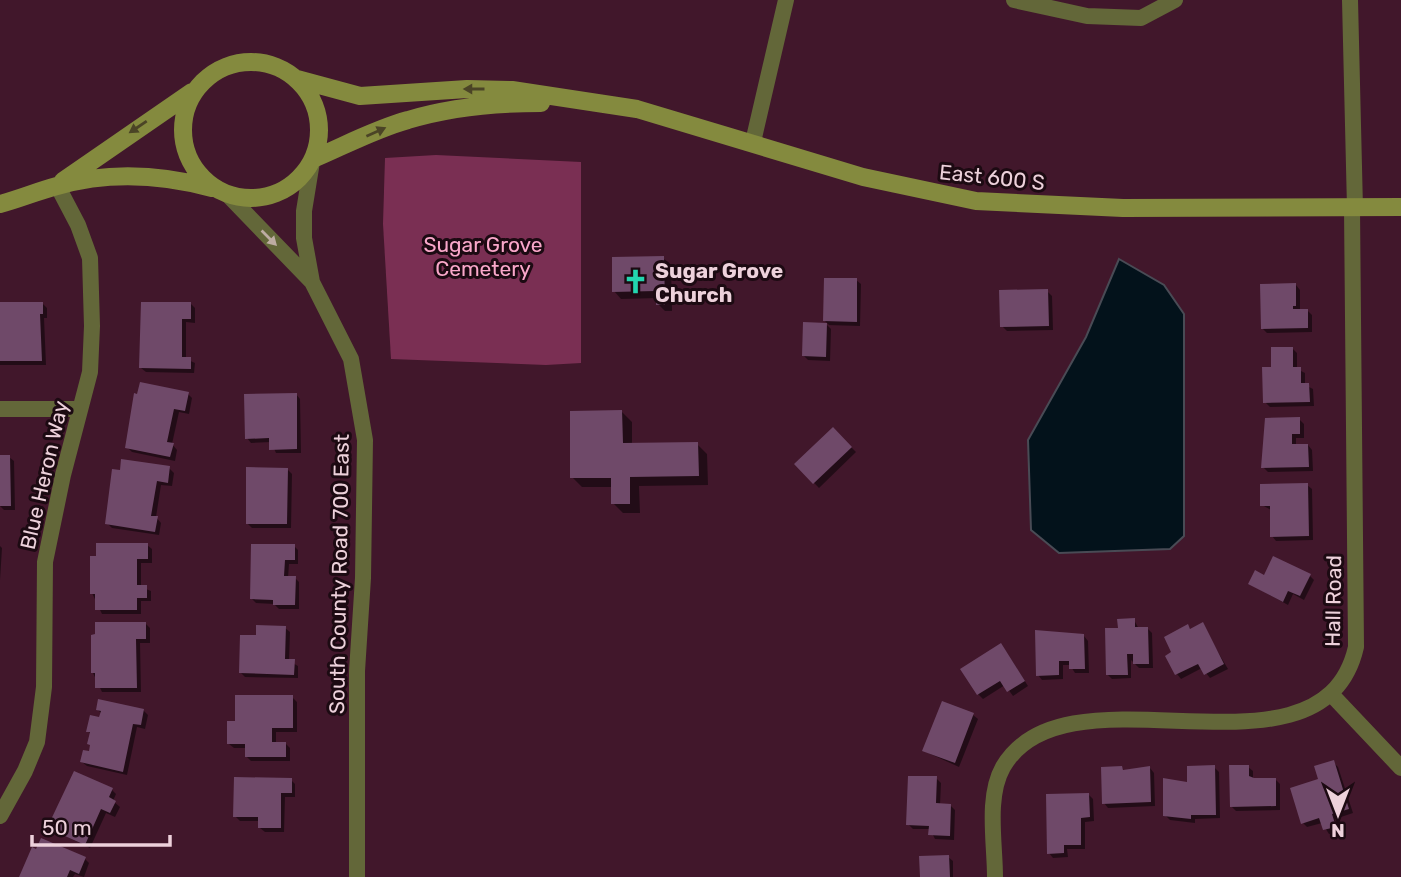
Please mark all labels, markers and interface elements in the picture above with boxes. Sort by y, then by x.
one-way arrow [462,84,484,95]
one-way arrow [129,120,147,134]
one-way arrow [365,126,386,137]
street label: East 600 S [938,159,1046,195]
one-way arrow [261,229,277,246]
park label: Sugar Grove Cemetery [423,232,543,281]
place label: Sugar Grove Church [655,258,783,307]
church icon: Sugar Grove Church [621,268,649,296]
street label: Blue Heron Way [15,398,73,552]
street label: South County Road 700 East [324,434,354,714]
street label: Hall Road [1320,555,1346,647]
north arrow [1303,779,1373,849]
scale bar [32,804,170,848]
text: 50 m [42,815,92,840]
text: N [1331,819,1345,842]

